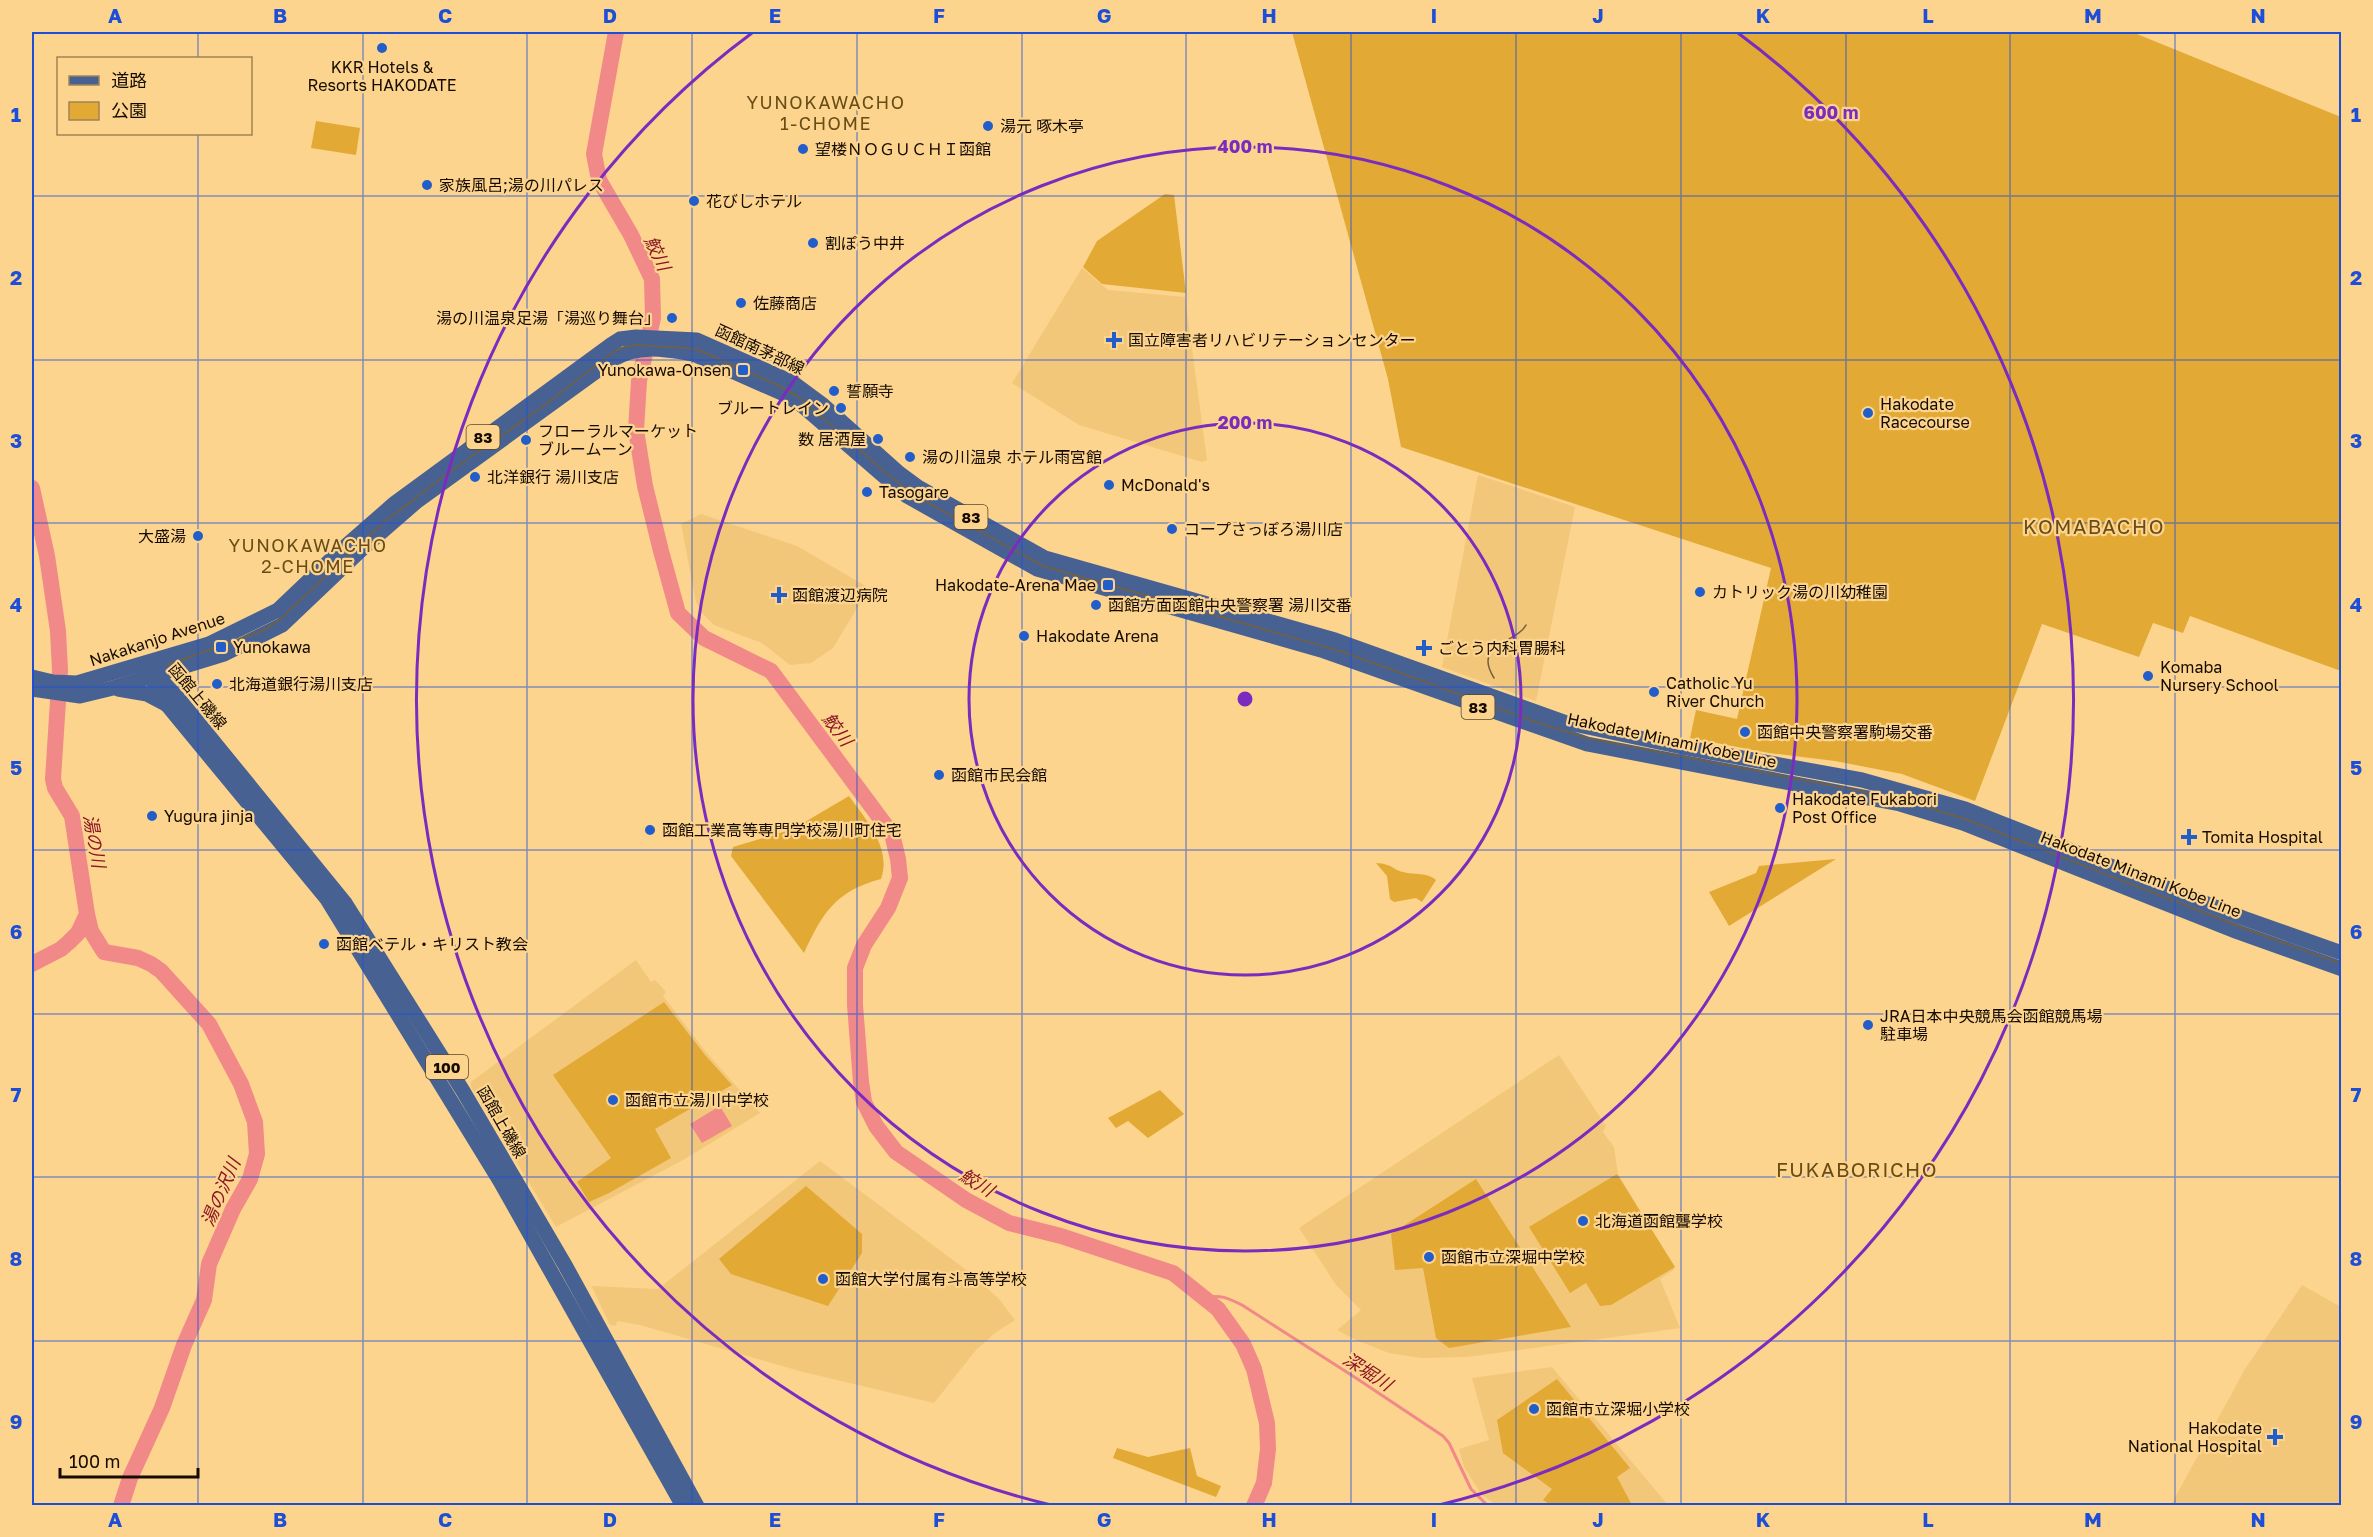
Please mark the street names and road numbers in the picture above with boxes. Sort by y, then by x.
street label: 函館南茅部線 [712,320,808,378]
road number: 83 [466,425,500,449]
road number: 83 [954,505,988,529]
street label: Nakakanjo Avenue [87,608,227,670]
street label: 函館上磯線 [165,659,231,733]
road number: 83 [1462,695,1494,719]
street label: Hakodate Minami Kobe Line [1566,708,1778,772]
street label: Hakodate Minami Kobe Line [2038,826,2244,922]
road number: 100 [426,1055,468,1079]
street label: 函館上磯線 [473,1082,531,1162]

